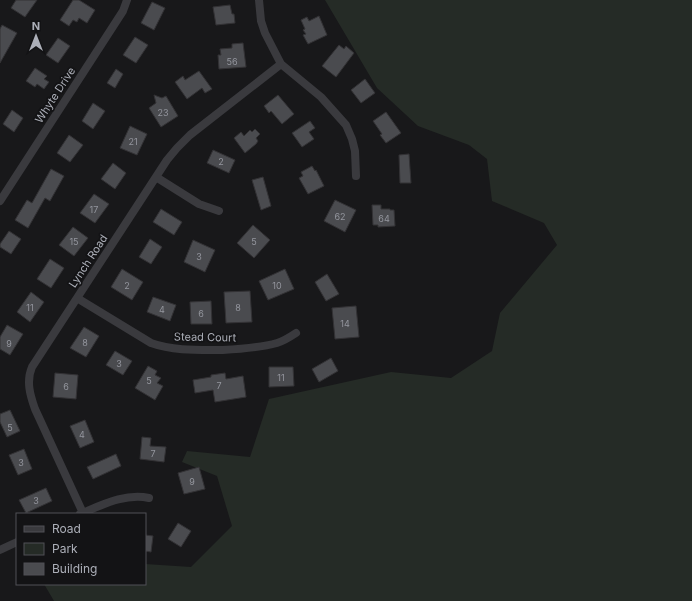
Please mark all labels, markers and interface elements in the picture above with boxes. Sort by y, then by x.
north arrow [16,16,56,56]
text: N [32,19,40,33]
house number: 56 [226,56,238,67]
street label: Whyte Drive [32,64,78,126]
house number: 23 [157,107,169,118]
house number: 21 [128,136,138,147]
house number: 2 [218,156,224,167]
house number: 17 [90,204,98,215]
house number: 62 [334,211,346,222]
house number: 64 [378,213,390,224]
street label: Lynch Road [66,232,110,290]
house number: 15 [69,236,79,247]
house number: 5 [251,236,257,247]
house number: 3 [196,251,202,262]
house number: 2 [124,280,130,291]
house number: 10 [272,280,282,291]
house number: 11 [26,302,34,313]
house number: 8 [235,302,241,313]
house number: 4 [159,304,165,315]
house number: 6 [198,308,204,319]
house number: 14 [340,318,350,329]
street label: Stead Court [174,329,237,345]
house number: 8 [82,337,88,348]
house number: 9 [6,338,12,349]
house number: 3 [116,358,122,369]
house number: 11 [277,372,285,383]
house number: 5 [146,375,152,386]
house number: 7 [216,380,222,391]
house number: 6 [63,381,69,392]
house number: 5 [7,422,13,433]
house number: 4 [79,429,85,440]
house number: 7 [150,448,156,459]
house number: 3 [18,457,24,468]
house number: 9 [189,476,195,487]
house number: 3 [33,495,39,506]
legend [16,513,146,585]
text: Road [52,521,81,536]
text: Park [52,541,78,556]
text: Building [52,561,97,576]

